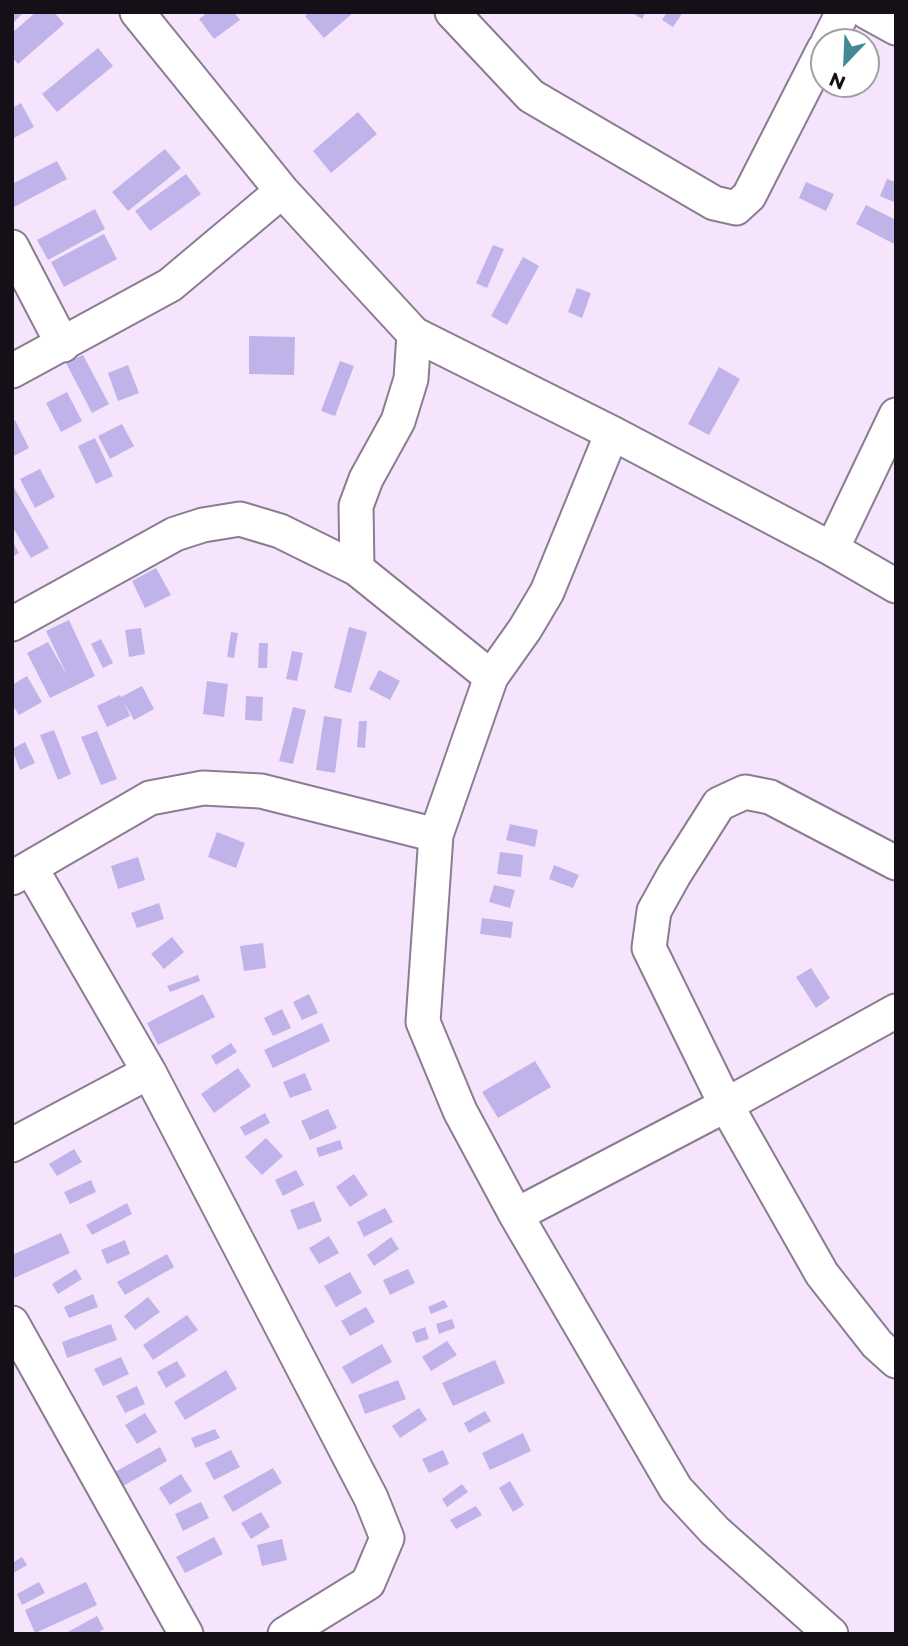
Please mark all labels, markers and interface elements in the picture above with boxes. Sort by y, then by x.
north arrow [810,28,880,98]
text: N [826,67,849,95]

